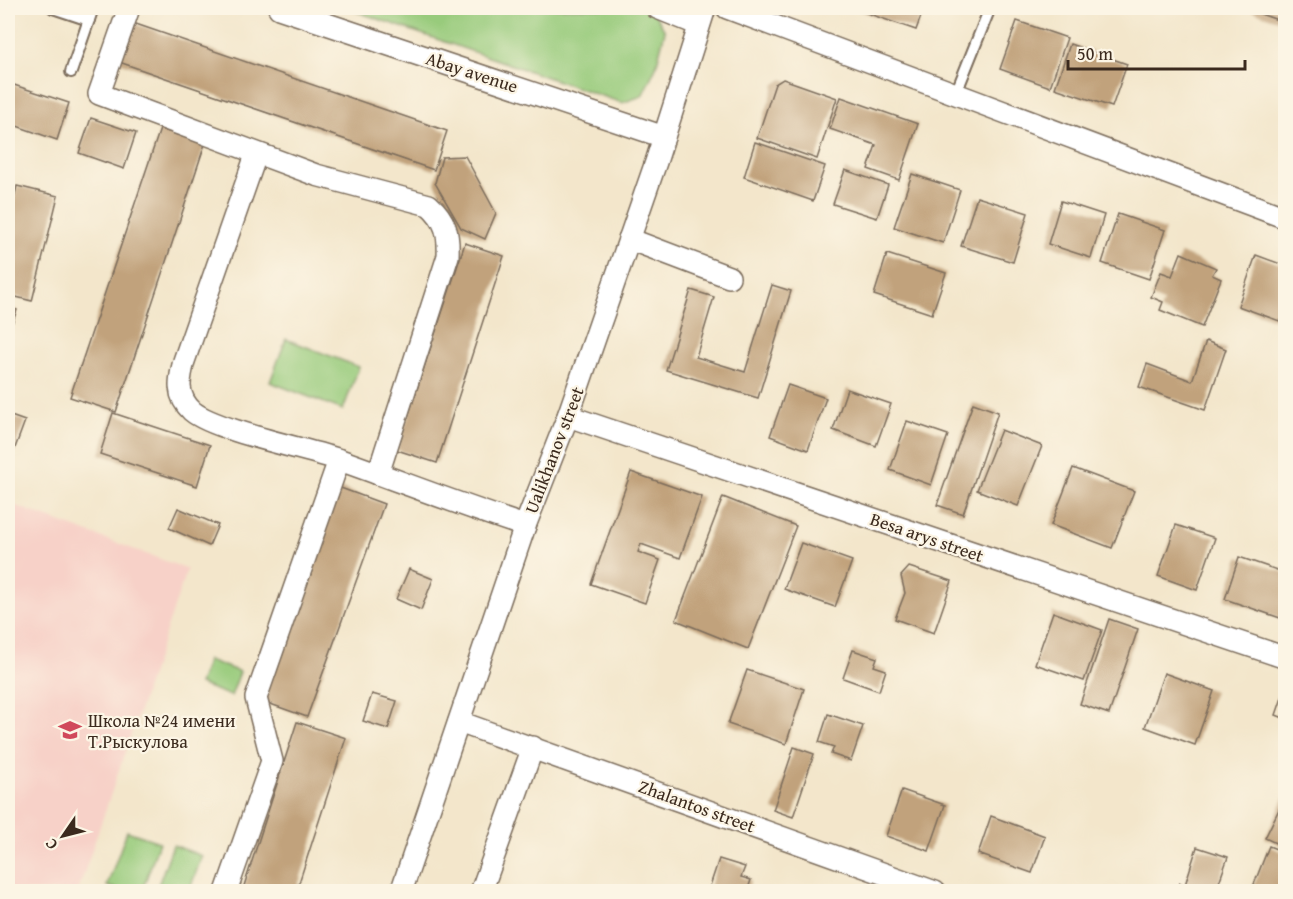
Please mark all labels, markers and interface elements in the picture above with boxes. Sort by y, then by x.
scale bar [1068,33,1245,71]
text: 50 m [1077,40,1113,67]
street label: Abay avenue [423,44,521,100]
street label: Ualikhanov street [517,382,591,517]
street label: Besa arys street [867,505,988,569]
place label: Школа №24 имени Т.Рыскулова [88,707,236,755]
school or university icon: Школа №24 имени Т.Рыскулова [57,717,83,743]
street label: Zhalantos street [635,772,760,840]
north arrow [33,806,93,866]
text: С [38,834,63,855]

